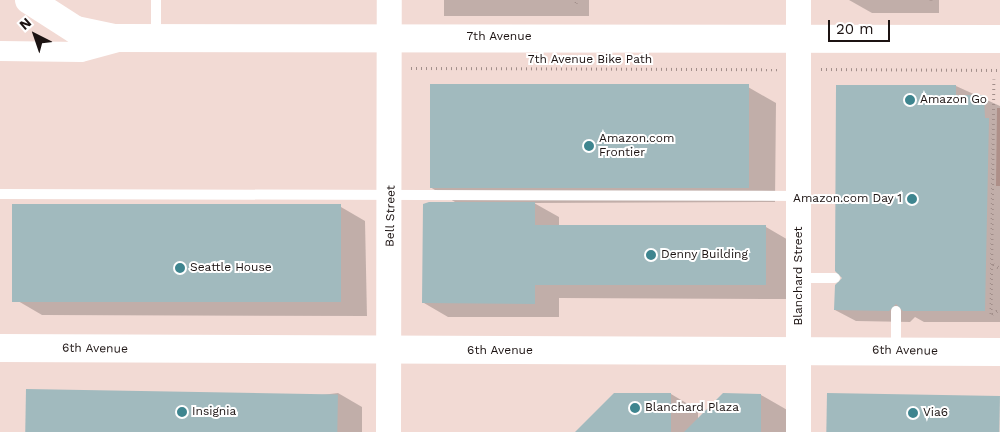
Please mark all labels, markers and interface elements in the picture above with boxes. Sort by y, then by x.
north arrow [10,10,60,60]
scale bar [830,10,892,42]
text: N [16,14,34,33]
text: 20 m [836,20,874,38]
street label: 7th Avenue [466,30,532,44]
street label: 7th Avenue Bike Path [528,53,652,67]
place label: Amazon Go [920,93,987,107]
marker: Amazon Go [904,94,916,106]
place label: Amazon.com Frontier [599,132,674,160]
marker: Amazon.com Frontier [583,140,595,152]
street label: Bell Street [383,185,399,247]
place label: Amazon.com Day 1 [792,192,902,206]
marker: Amazon.com Day 1 [906,193,918,205]
street label: Blanchard Street [792,226,806,326]
place label: Denny Building [661,248,748,262]
marker: Denny Building [645,249,657,261]
place label: Seattle House [190,261,272,275]
marker: Seattle House [174,262,186,274]
street label: 6th Avenue [62,341,128,357]
street label: 6th Avenue [872,343,938,359]
street label: 6th Avenue [467,344,533,358]
place label: Blanchard Plaza [645,401,739,415]
marker: Blanchard Plaza [629,402,641,414]
place label: Insignia [192,405,236,419]
marker: Insignia [176,406,188,418]
place label: Via6 [923,406,948,420]
marker: Via6 [907,407,919,419]

